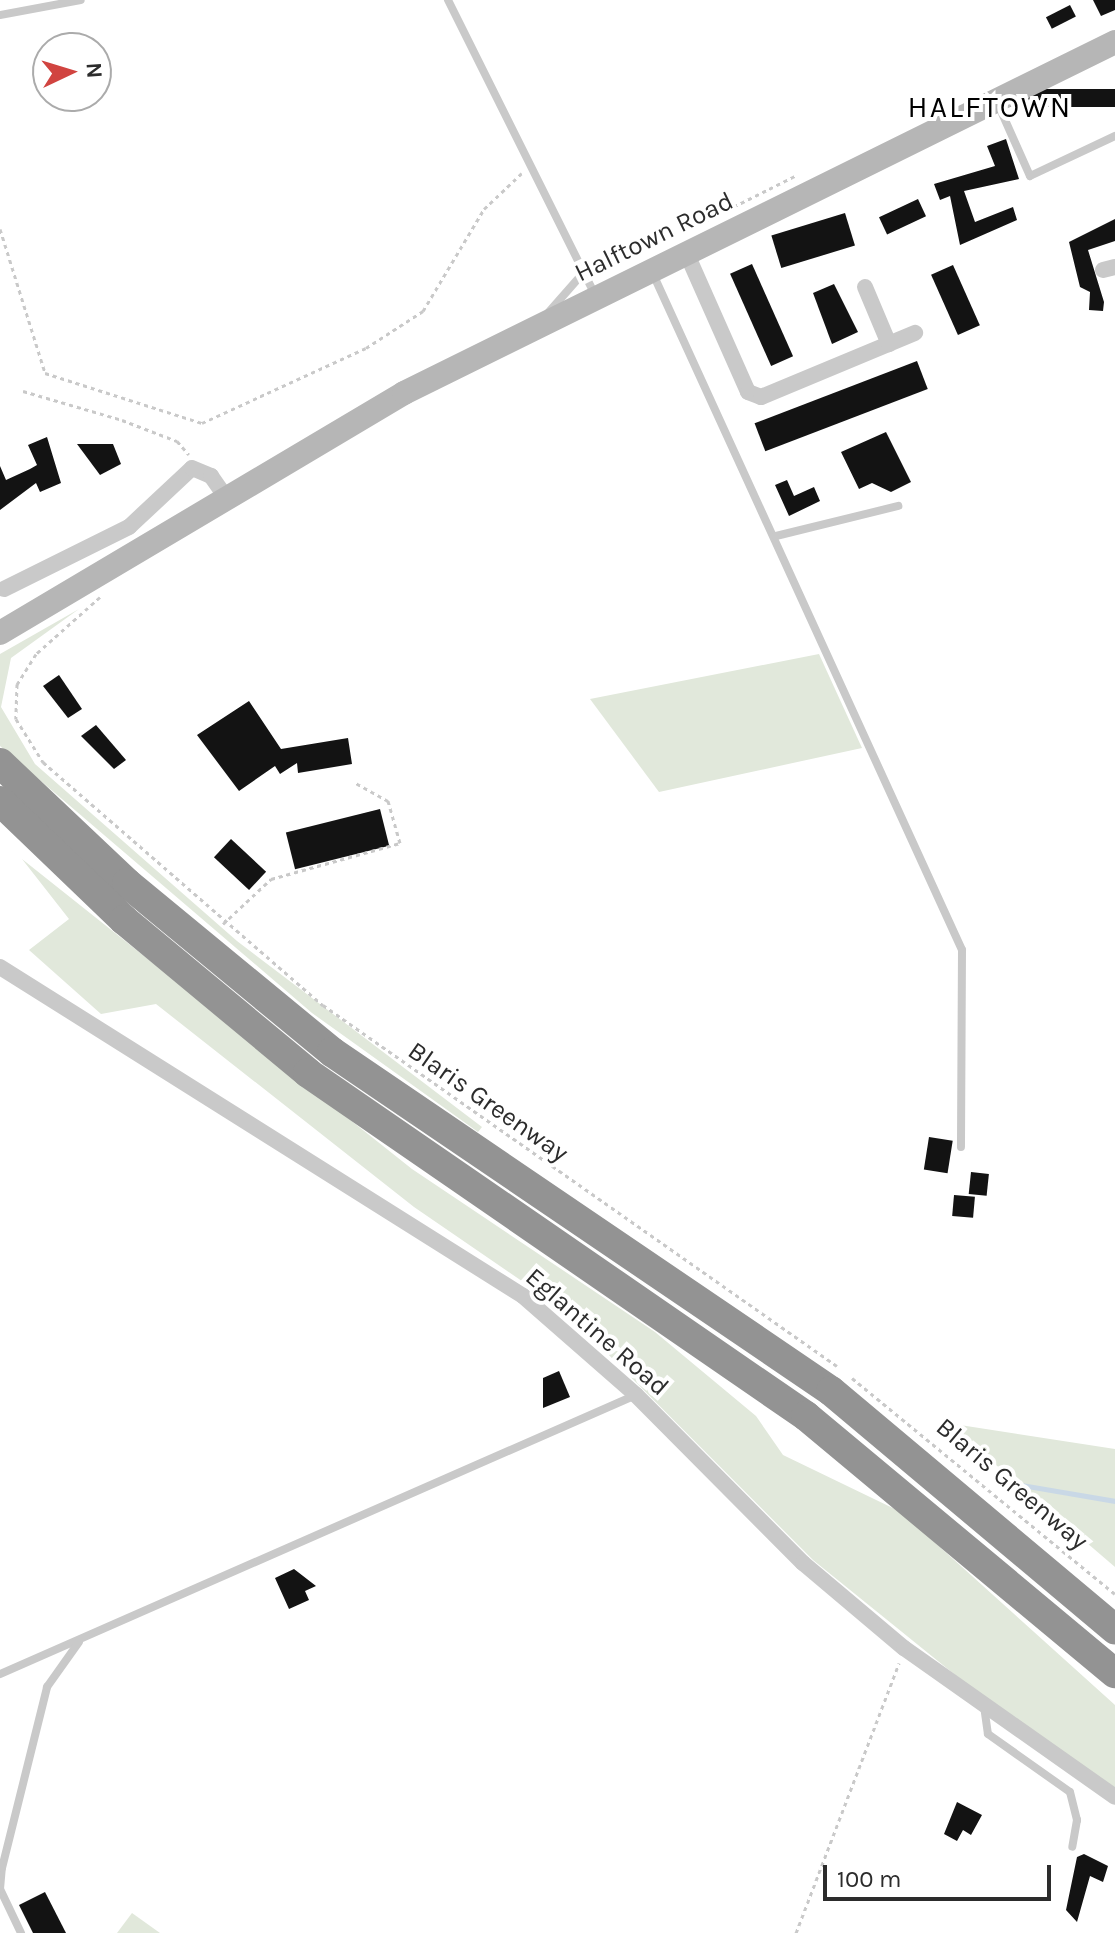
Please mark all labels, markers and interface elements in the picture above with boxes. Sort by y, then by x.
north arrow [32,32,112,112]
text: N [80,62,107,79]
district label: HALFTOWN [908,89,1072,125]
street label: Halftown Road [570,185,738,289]
street label: Blaris Greenway [402,1035,574,1169]
street label: Eglantine Road [519,1261,675,1403]
street label: Blaris Greenway [930,1411,1094,1557]
scale bar [827,1849,1055,1899]
text: 100 m [837,1865,902,1893]

